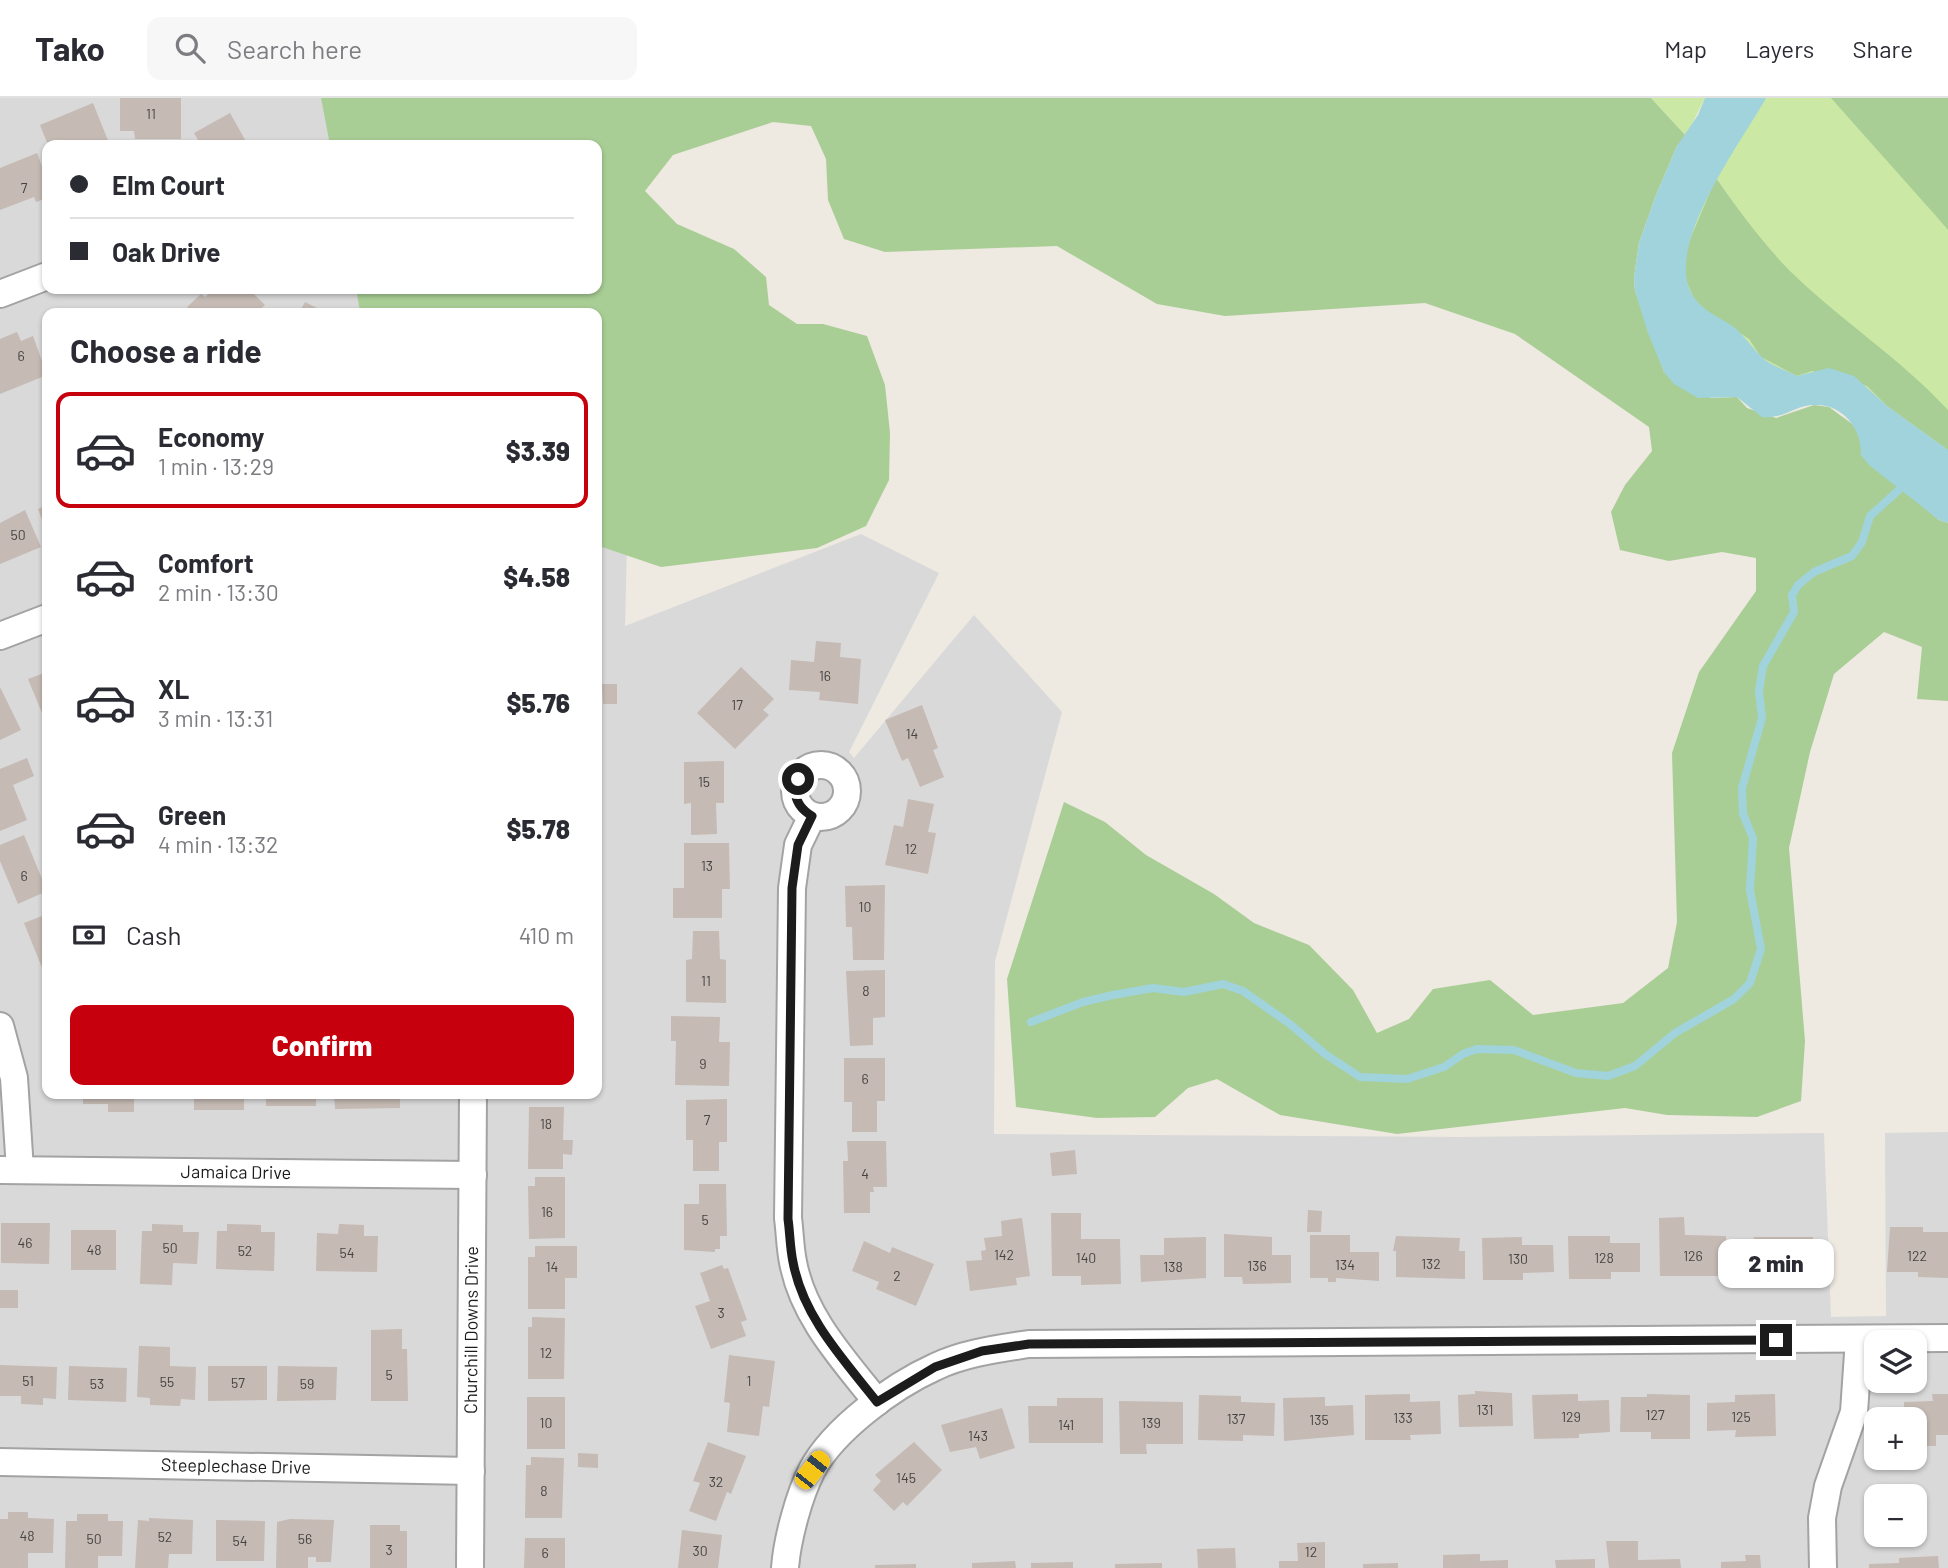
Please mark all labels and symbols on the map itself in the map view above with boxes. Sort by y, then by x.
house number: 11 [146,105,156,122]
house number: 7 [21,179,28,196]
house number: 6 [17,347,25,364]
house number: 50 [10,526,26,543]
house number: 16 [819,667,831,684]
house number: 17 [731,696,743,713]
house number: 14 [906,725,918,742]
route start [782,763,814,795]
house number: 15 [698,773,710,790]
house number: 12 [905,840,917,857]
house number: 13 [701,857,713,874]
house number: 6 [20,867,28,884]
house number: 10 [859,898,871,915]
house number: 11 [701,972,711,989]
house number: 8 [862,982,870,999]
house number: 9 [699,1055,707,1072]
house number: 6 [861,1070,869,1087]
house number: 7 [704,1111,711,1128]
house number: 18 [540,1115,552,1132]
street label: Jamaica Drive [181,1160,291,1183]
house number: 4 [861,1165,869,1182]
house number: 16 [541,1203,553,1220]
house number: 5 [701,1211,709,1228]
house number: 46 [18,1234,32,1251]
callout: 2 min [1718,1238,1834,1288]
house number: 50 [162,1239,178,1256]
house number: 48 [86,1241,102,1258]
house number: 52 [238,1242,252,1259]
house number: 54 [340,1244,354,1261]
street label: Churchill Downs Drive [459,1246,482,1414]
house number: 142 [994,1246,1014,1263]
house number: 126 [1683,1247,1703,1264]
house number: 122 [1907,1247,1927,1264]
house number: 140 [1076,1249,1096,1266]
house number: 128 [1594,1249,1614,1266]
house number: 130 [1508,1250,1528,1267]
house number: 132 [1421,1255,1441,1272]
house number: 134 [1335,1256,1355,1273]
house number: 136 [1247,1257,1267,1274]
house number: 14 [546,1258,558,1275]
house number: 138 [1163,1258,1183,1275]
house number: 2 [893,1267,901,1284]
house number: 3 [717,1304,725,1321]
route end [1760,1324,1792,1356]
house number: 12 [540,1344,552,1361]
house number: 5 [385,1366,393,1383]
house number: 51 [22,1372,34,1389]
house number: 1 [747,1372,751,1389]
house number: 55 [160,1373,174,1390]
house number: 57 [231,1374,245,1391]
house number: 53 [90,1375,104,1392]
house number: 59 [300,1375,314,1392]
house number: 131 [1477,1401,1493,1418]
house number: 127 [1645,1406,1665,1423]
house number: 129 [1561,1408,1581,1425]
house number: 125 [1731,1408,1751,1425]
house number: 133 [1393,1409,1413,1426]
house number: 137 [1227,1410,1246,1427]
house number: 135 [1309,1411,1329,1428]
house number: 10 [540,1414,552,1431]
house number: 139 [1141,1414,1161,1431]
house number: 141 [1058,1416,1074,1433]
house number: 143 [968,1427,988,1444]
car [791,1447,834,1493]
street label: Steeplechase Drive [161,1453,311,1478]
house number: 145 [896,1469,916,1486]
house number: 32 [709,1473,723,1490]
house number: 8 [540,1482,548,1499]
house number: 48 [19,1527,35,1544]
house number: 52 [158,1528,172,1545]
house number: 50 [86,1530,102,1547]
house number: 56 [298,1530,312,1547]
house number: 54 [233,1532,247,1549]
house number: 3 [385,1541,393,1558]
house number: 30 [692,1542,708,1559]
house number: 12 [1305,1543,1317,1560]
house number: 6 [541,1544,549,1561]

